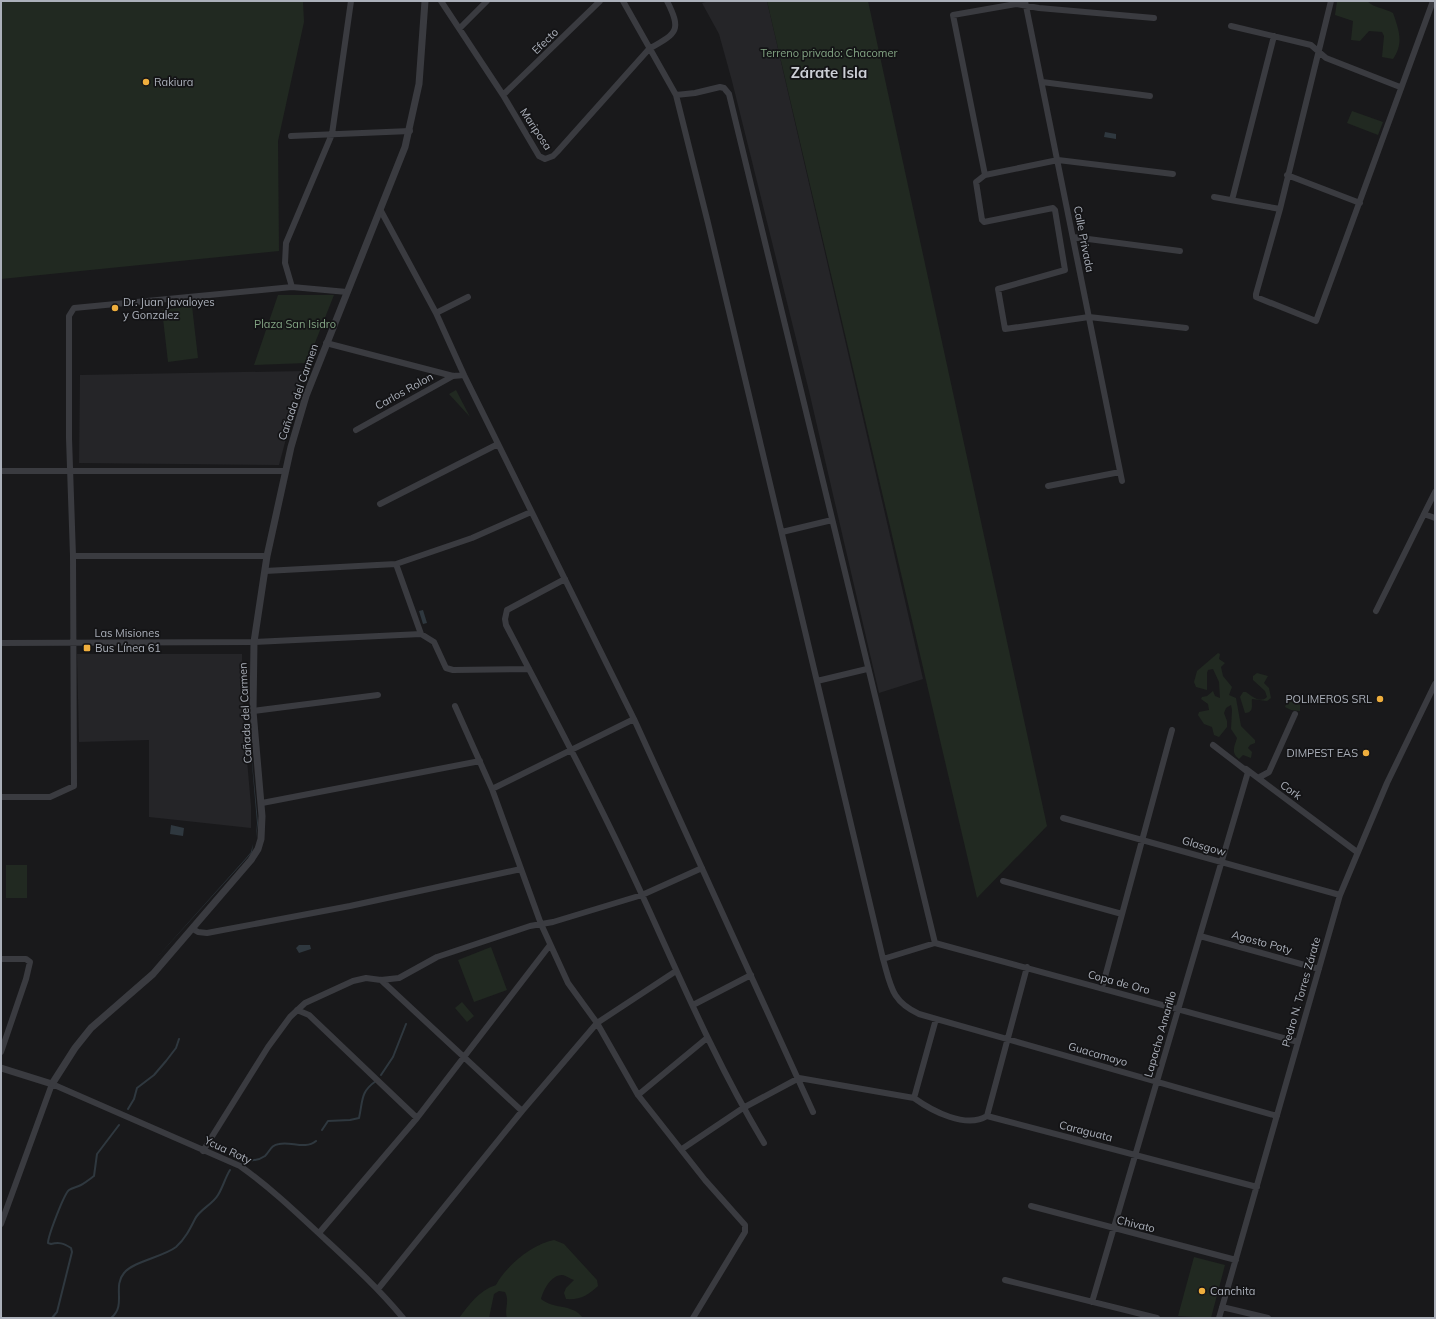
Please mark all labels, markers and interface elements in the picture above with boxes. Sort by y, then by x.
street label: Efecto [529,25,561,57]
park label: Terreno privado: Chacomer [761,46,897,60]
district label: Zárate Isla [791,63,867,82]
place label: Rakiura [154,75,193,89]
marker: Rakiura [141,77,151,87]
street label: Mariposa [517,105,555,153]
street label: Calle Privada [1071,205,1097,273]
place label: Dr. Juan Javaloyes y Gonzalez [123,295,215,322]
marker: Dr. Juan Javaloyes y Gonzalez [110,303,120,313]
park label: Plaza San Isidro [254,317,336,331]
street label: Cañada del Carmen [275,342,321,442]
street label: Carlos Rolon [372,369,436,413]
street label: Las Misiones [94,626,160,640]
place label: Bus Línea 61 [95,641,161,655]
marker: Bus Línea 61 [82,643,92,653]
street label: Cañada del Carmen [235,662,255,764]
place label: POLIMEROS SRL [1285,692,1372,706]
marker: POLIMEROS SRL [1375,694,1385,704]
place label: DIMPEST EAS [1287,746,1358,760]
marker: DIMPEST EAS [1361,748,1371,758]
street label: Cork [1278,778,1305,803]
street label: Glasgow [1180,833,1228,859]
street label: Agosto Poty [1230,927,1294,957]
street label: Pedro N. Torres Zárate [1279,935,1323,1049]
street label: Copa de Oro [1086,967,1152,997]
street label: Lapacho Amarillo [1141,989,1179,1079]
street label: Guacamayo [1067,1039,1129,1069]
street label: Caraguata [1058,1118,1114,1144]
street label: Ycua Roty [201,1133,254,1167]
street label: Chivato [1115,1212,1157,1236]
place label: Canchita [1210,1284,1255,1298]
marker: Canchita [1197,1286,1207,1296]

